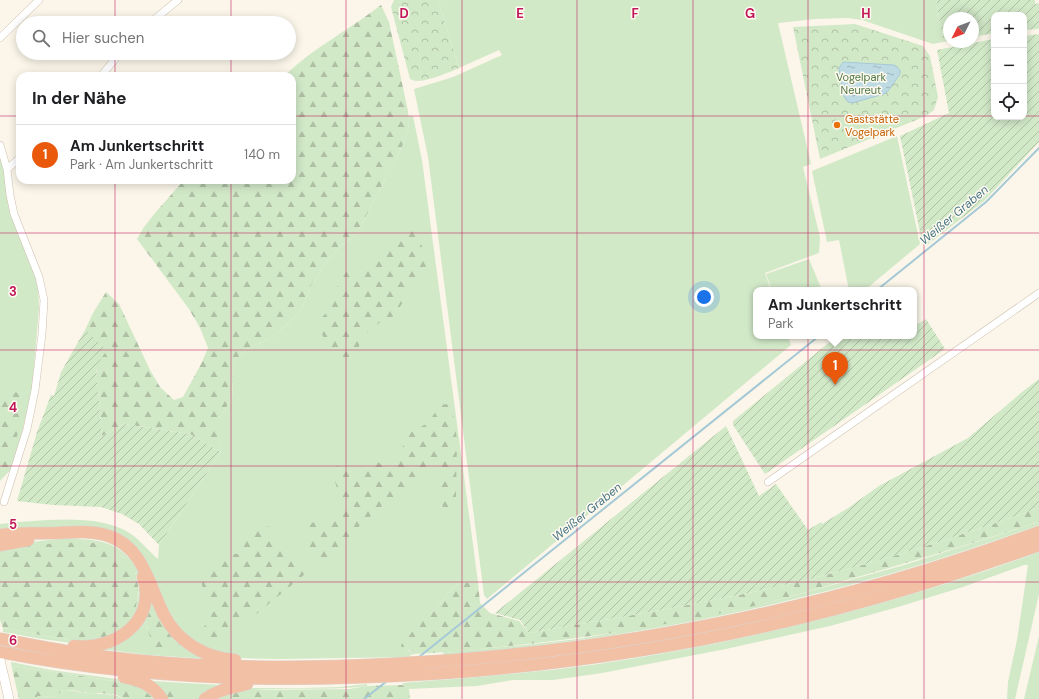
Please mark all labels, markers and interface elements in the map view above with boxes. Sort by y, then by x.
text: D [399,5,409,22]
text: E [516,5,524,22]
text: F [631,5,639,22]
text: G [745,5,755,22]
text: H [861,5,871,22]
north arrow [943,12,979,48]
map controls [991,12,1027,120]
button: + [991,12,1027,48]
search box [16,16,296,60]
icon: search [30,27,52,49]
text: Hier suchen [62,28,144,48]
button: − [991,48,1027,84]
park label: Vogelpark Neureut [836,70,886,97]
button: locate [991,84,1027,120]
text: In der Nähe [32,87,127,109]
place label: Gaststätte Vogelpark [845,112,899,139]
marker: Gaststätte Vogelpark [832,120,842,130]
text: Am Junkertschritt [70,136,204,156]
text: 1 [43,146,47,163]
text: 140 m [244,146,280,163]
text: Park · Am Junkertschritt [70,156,213,173]
water label: Weißer Graben [916,182,992,248]
text: 3 [9,283,17,300]
your location [694,287,714,307]
popup [753,287,917,339]
text: Am Junkertschritt [768,295,902,315]
text: Park [768,315,794,332]
pin: 1 [822,352,848,385]
text: 4 [9,399,17,416]
water label: Weißer Graben [549,479,625,545]
text: 5 [9,516,17,533]
text: 6 [9,632,17,649]

